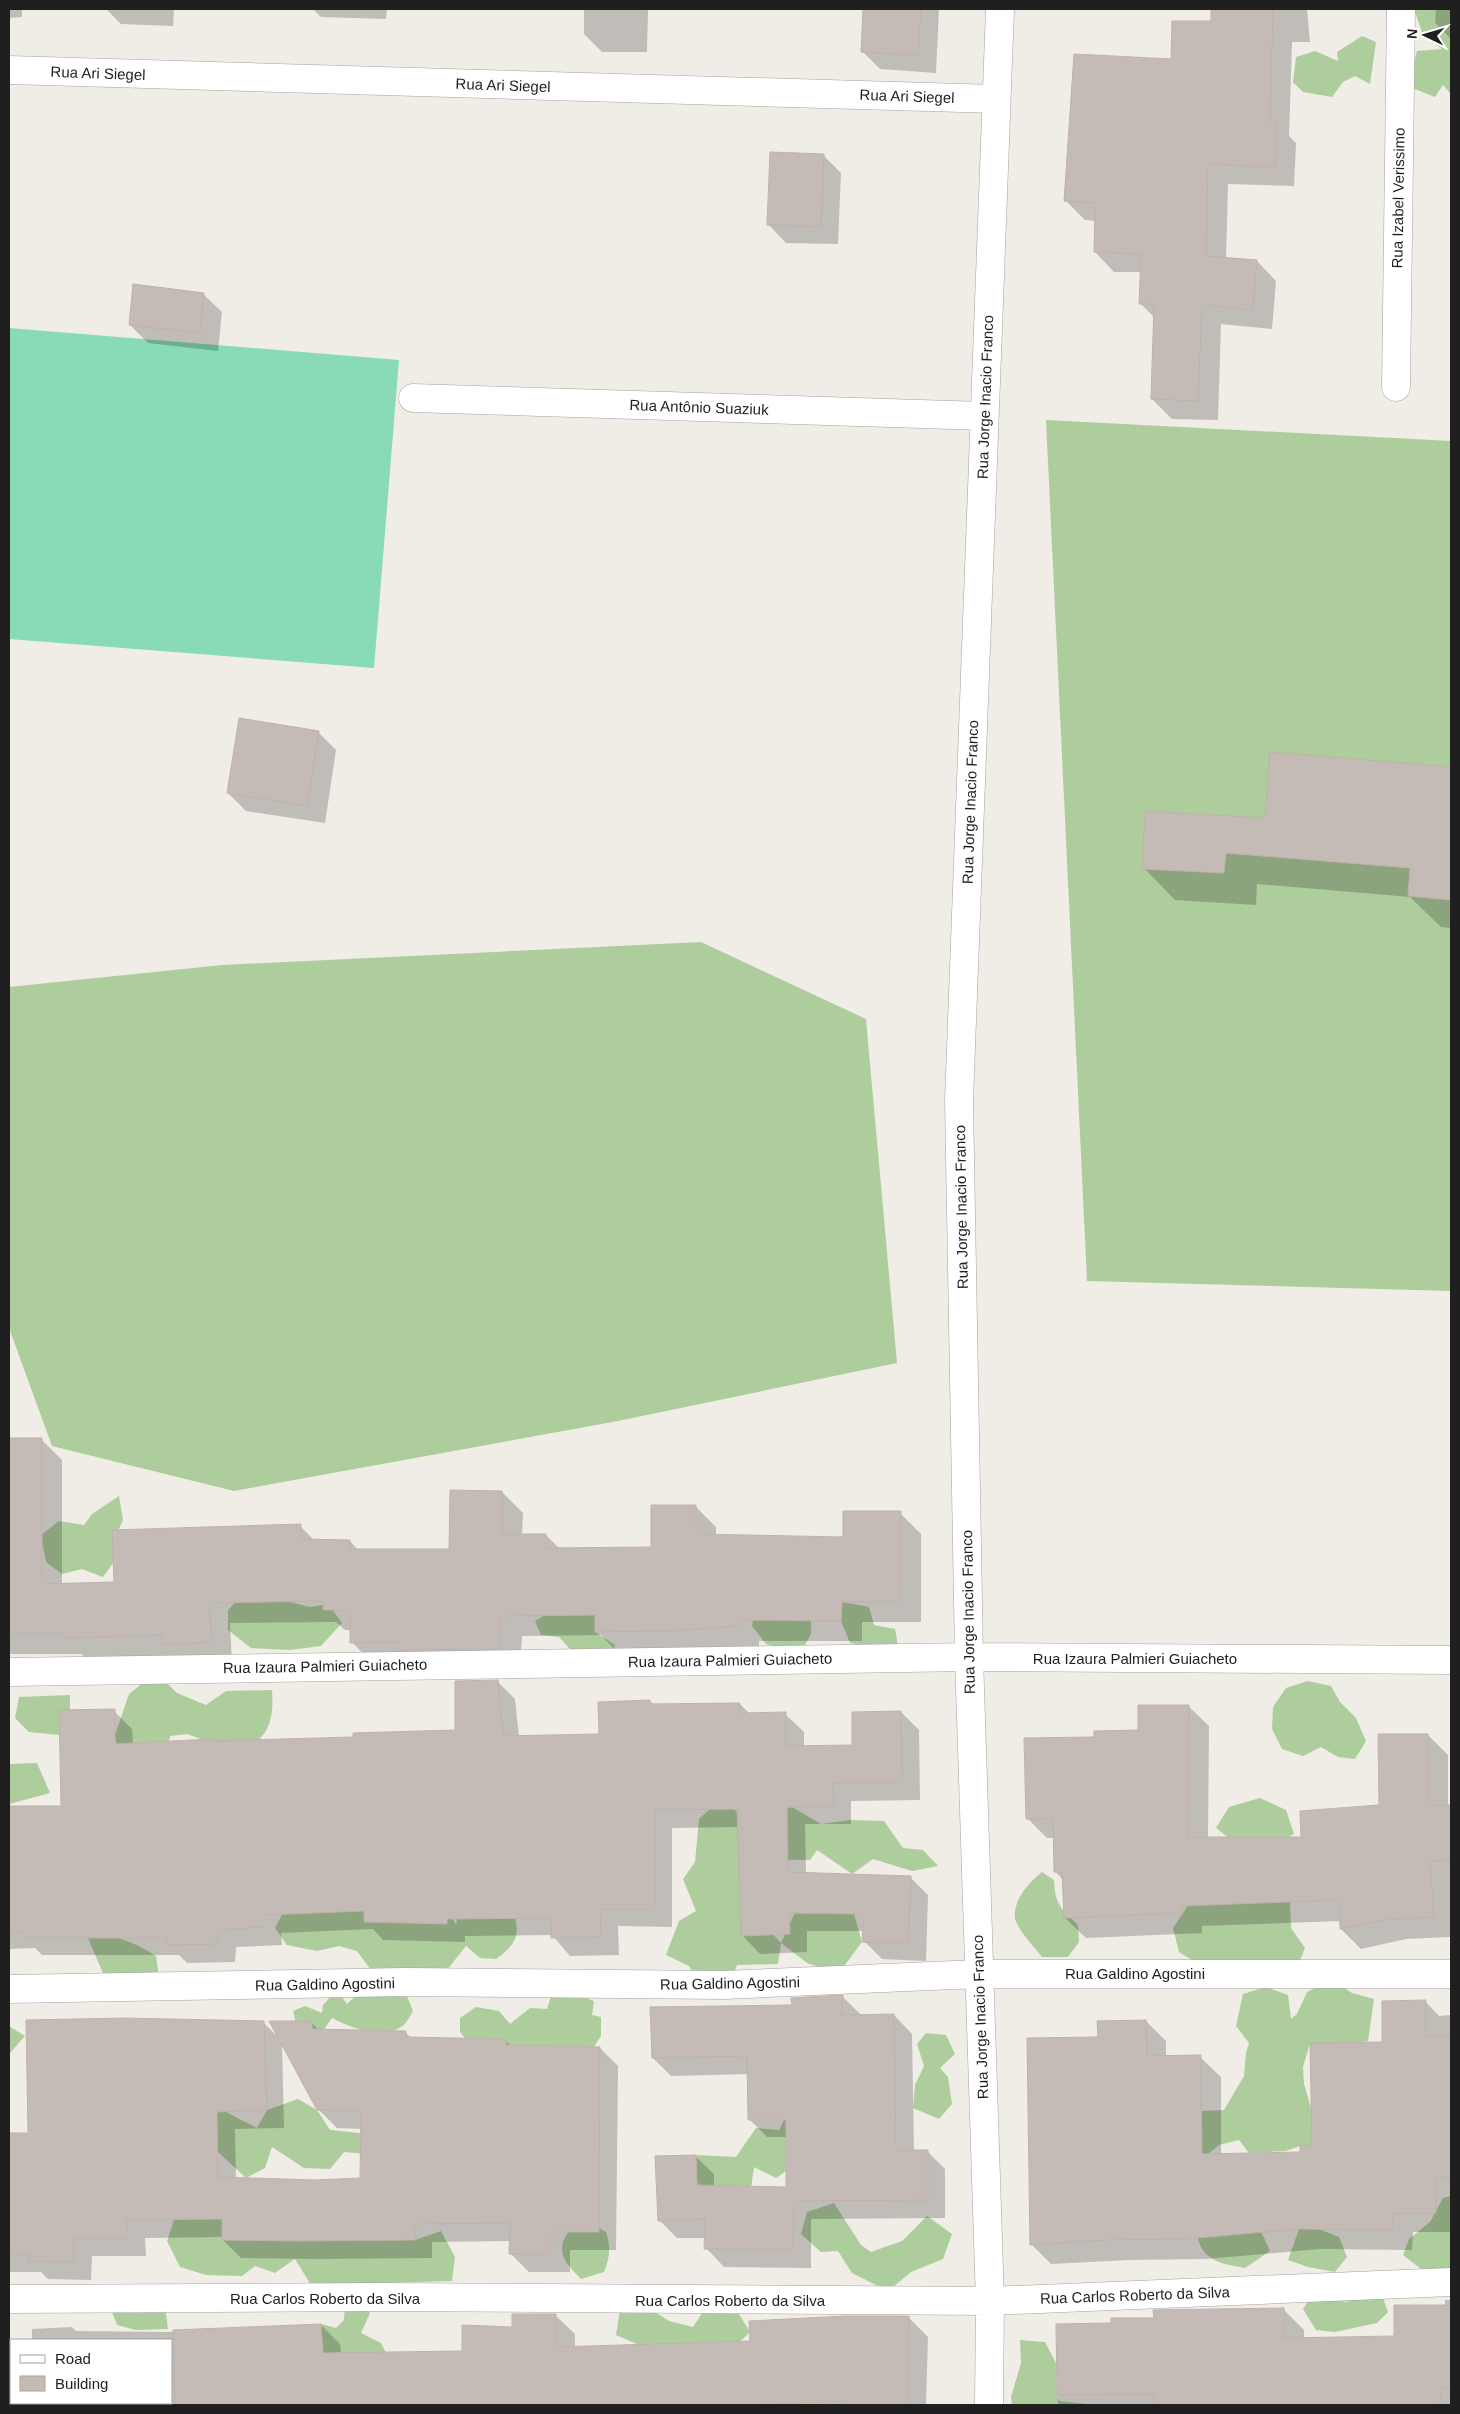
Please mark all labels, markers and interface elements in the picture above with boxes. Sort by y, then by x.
north arrow [1400,10,1450,60]
text: N [1404,28,1420,40]
street label: Rua Ari Siegel [50,63,146,83]
street label: Rua Ari Siegel [455,75,551,95]
street label: Rua Ari Siegel [859,86,955,106]
street label: Rua Izabel Verissimo [1388,127,1408,269]
street label: Rua Jorge Inacio Franco [974,315,996,479]
street label: Rua Antônio Suaziuk [629,396,769,418]
street label: Rua Jorge Inacio Franco [959,720,981,884]
street label: Rua Jorge Inacio Franco [951,1125,971,1289]
street label: Rua Jorge Inacio Franco [958,1530,978,1694]
street label: Rua Izaura Palmieri Guiacheto [628,1650,832,1670]
street label: Rua Izaura Palmieri Guiacheto [1033,1650,1237,1667]
street label: Rua Izaura Palmieri Guiacheto [223,1656,427,1676]
street label: Rua Jorge Inacio Franco [969,1935,991,2099]
street label: Rua Galdino Agostini [1065,1965,1205,1982]
street label: Rua Galdino Agostini [660,1973,800,1993]
street label: Rua Galdino Agostini [255,1974,395,1994]
street label: Rua Carlos Roberto da Silva [1040,2283,1231,2307]
street label: Rua Carlos Roberto da Silva [230,2290,421,2307]
street label: Rua Carlos Roberto da Silva [635,2292,826,2309]
legend [10,2339,172,2404]
text: Road [55,2350,91,2367]
text: Building [55,2375,108,2392]

